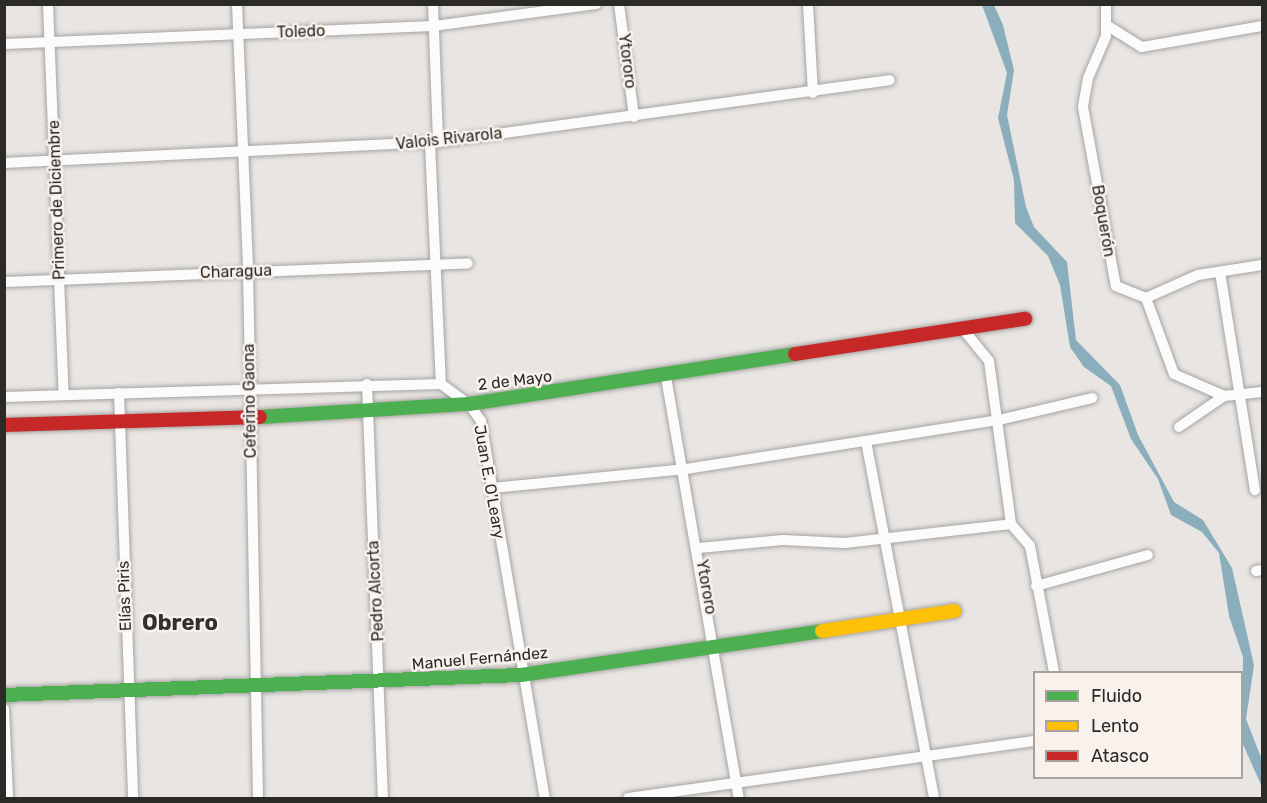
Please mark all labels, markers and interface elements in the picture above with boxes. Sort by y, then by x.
street label: Toledo [276,22,326,42]
street label: Ytororo [614,32,640,90]
street label: Primero de Diciembre [45,120,69,280]
street label: Valois Rivarola [395,124,503,154]
street label: Boquerón [1087,183,1119,259]
street label: Charagua [200,261,272,283]
street label: Ceferino Gaona [239,343,261,459]
street label: 2 de Mayo [477,367,553,395]
street label: Juan E. O'Leary [470,423,508,541]
street label: Pedro Alcorta [364,540,388,642]
street label: Ytororo [692,558,720,616]
street label: Elías Piris [114,560,136,632]
district label: Obrero [142,610,218,636]
street label: Manuel Fernández [411,643,549,675]
legend [1033,671,1243,779]
text: Fluido [1091,685,1142,707]
text: Lento [1091,715,1139,737]
text: Atasco [1091,745,1149,767]

